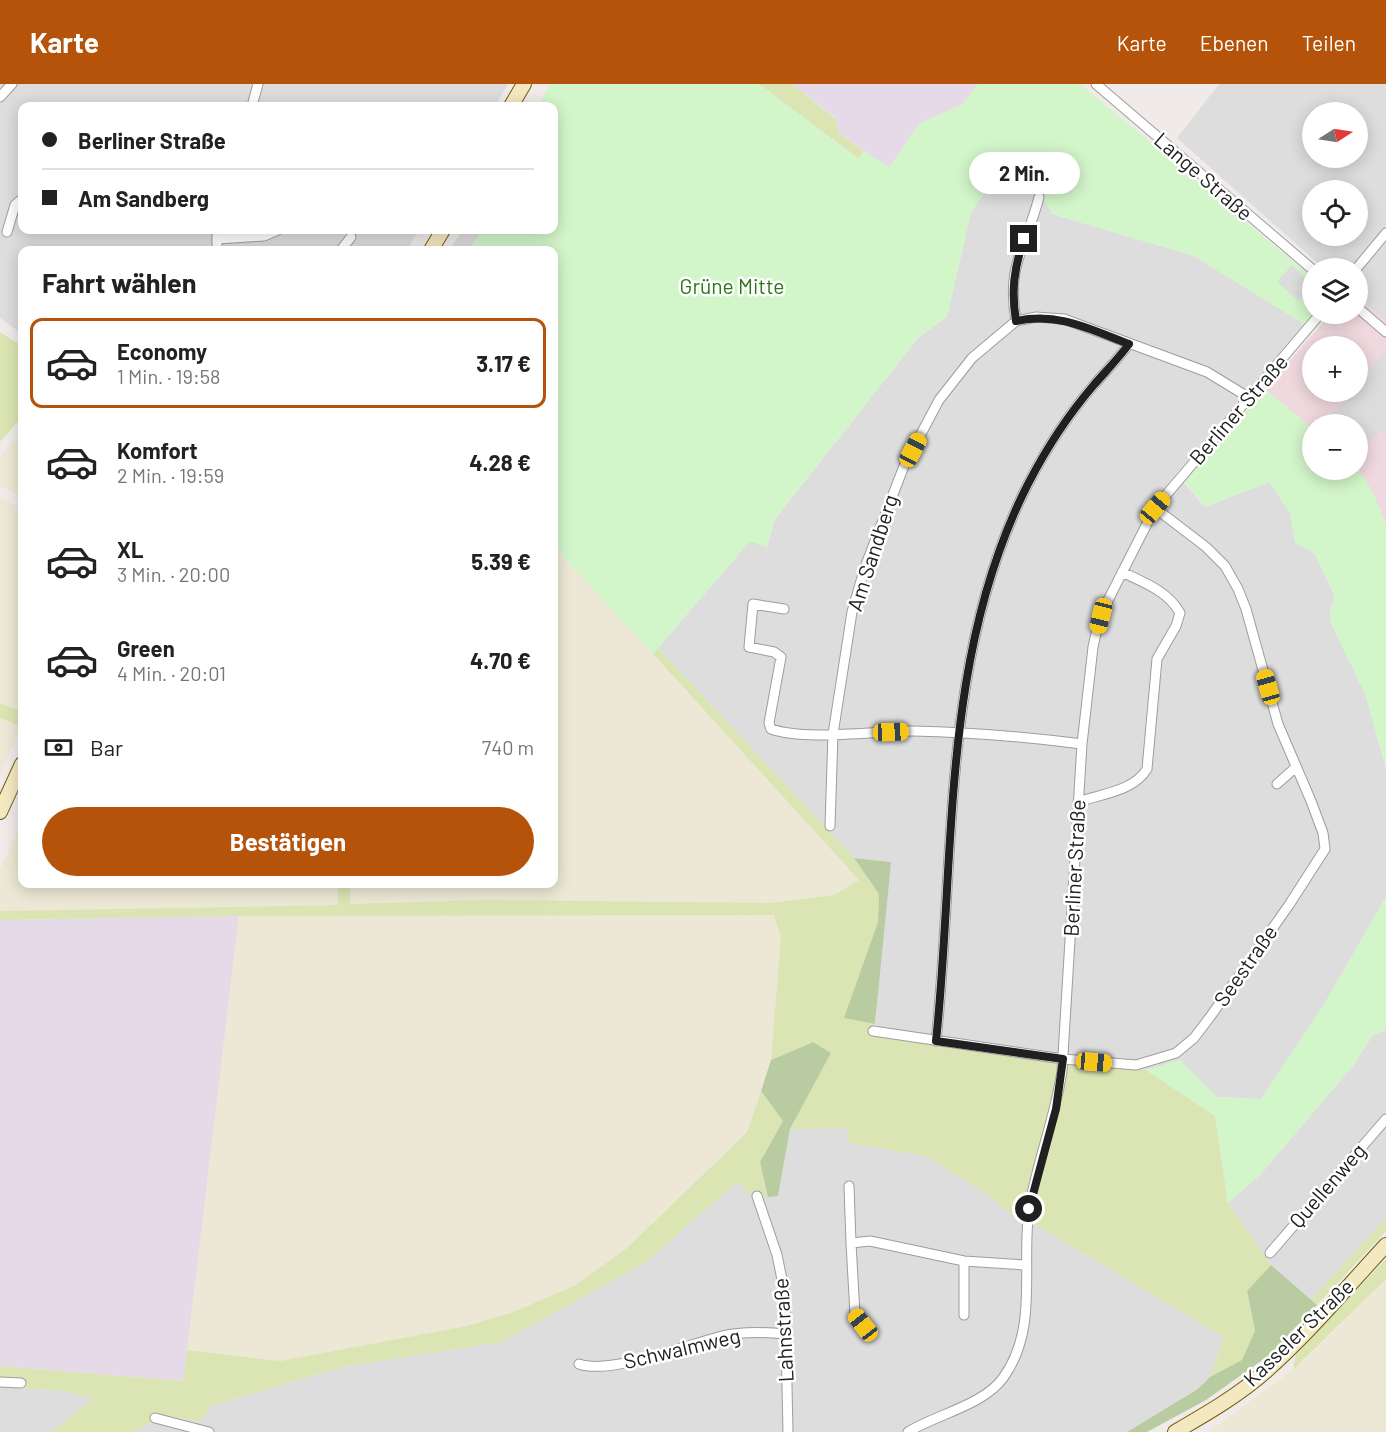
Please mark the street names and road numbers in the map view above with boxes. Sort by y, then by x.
street label: Lange Straße [1150,126,1258,225]
street label: Berliner Straße [1183,349,1292,469]
street label: Am Sandberg [841,491,902,614]
street label: Berliner Straße [1057,799,1090,937]
street label: Seestraße [1208,920,1282,1011]
street label: Quellenweg [1283,1138,1370,1232]
street label: Kasseler Straße [1238,1273,1358,1391]
street label: Lahnstraße [767,1277,798,1383]
street label: Schwalmweg [621,1322,743,1373]

